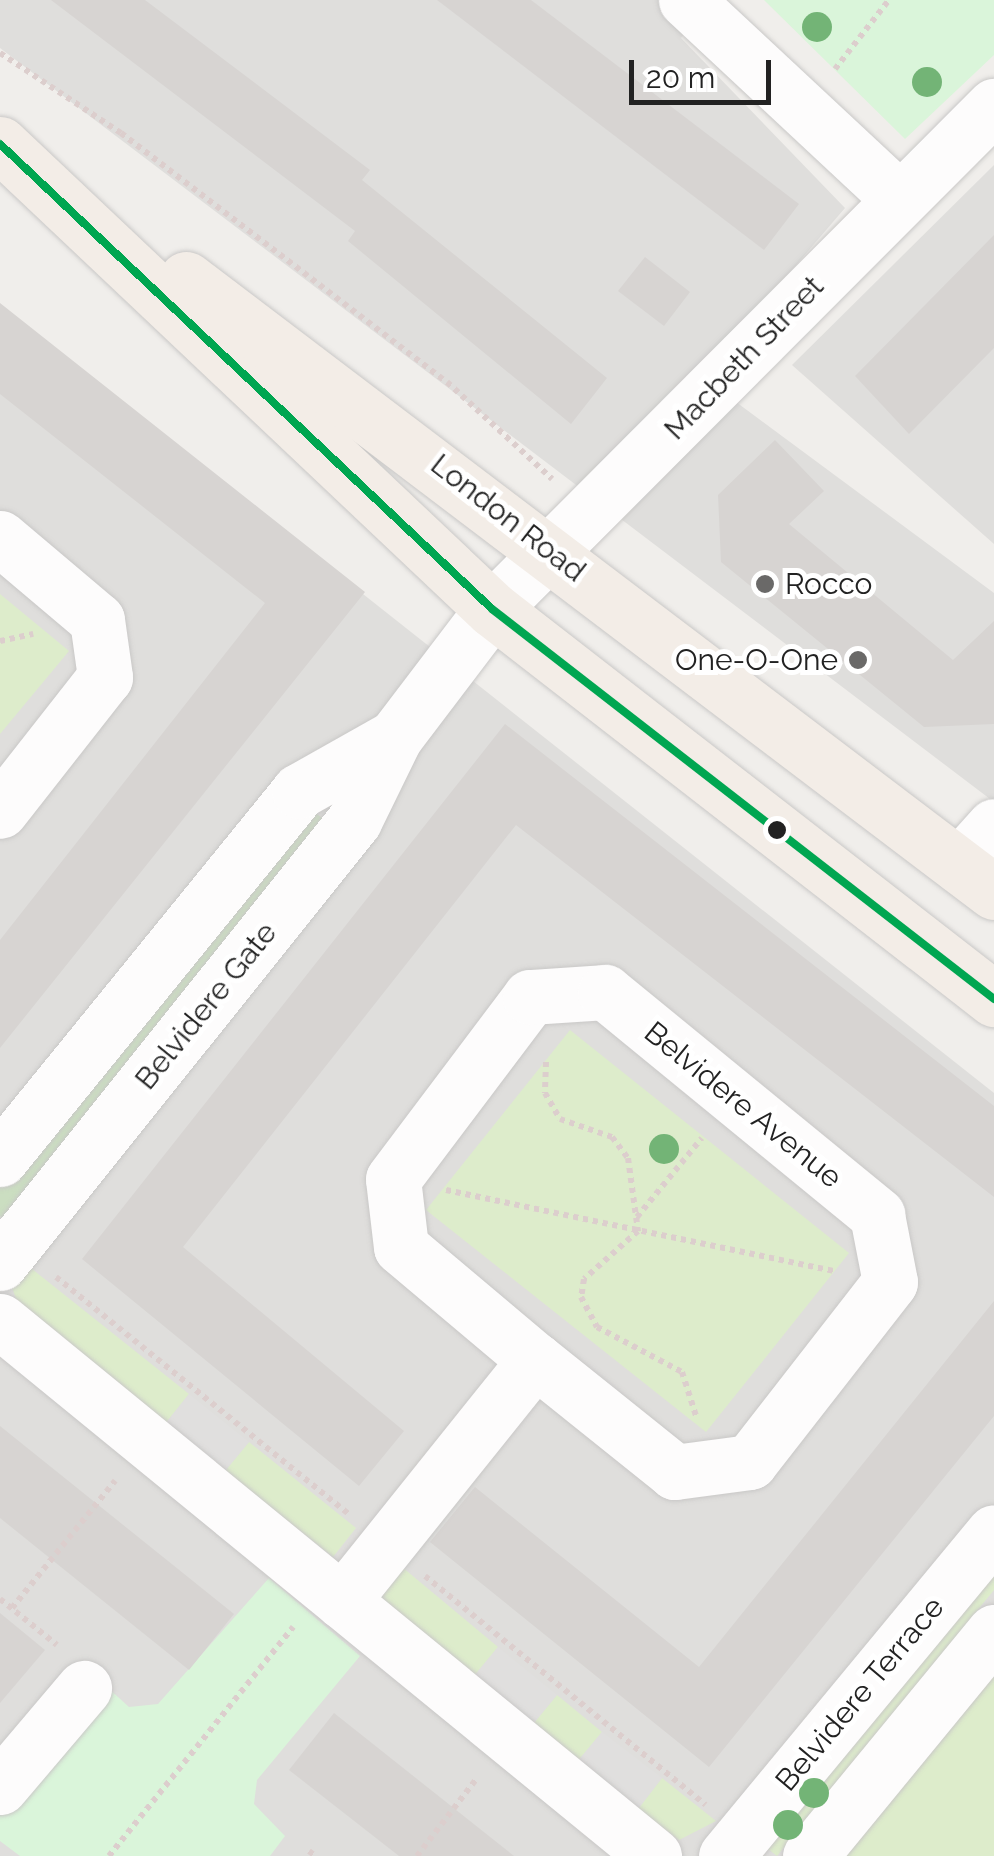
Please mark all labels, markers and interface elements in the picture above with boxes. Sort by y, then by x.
scale bar [634,40,776,102]
text: 20 m [646,60,715,95]
street label: Macbeth Street [657,269,831,447]
street label: London Road [424,447,592,589]
place label: Rocco [785,566,872,602]
marker: Rocco [754,573,776,595]
place label: One-O-One [675,642,838,678]
marker: One-O-One [847,649,869,671]
unlabelled marker [767,820,787,840]
street label: Belvidere Gate [128,915,284,1097]
street label: Belvidere Avenue [637,1014,849,1196]
street label: Belvidere Terrace [768,1589,952,1799]

